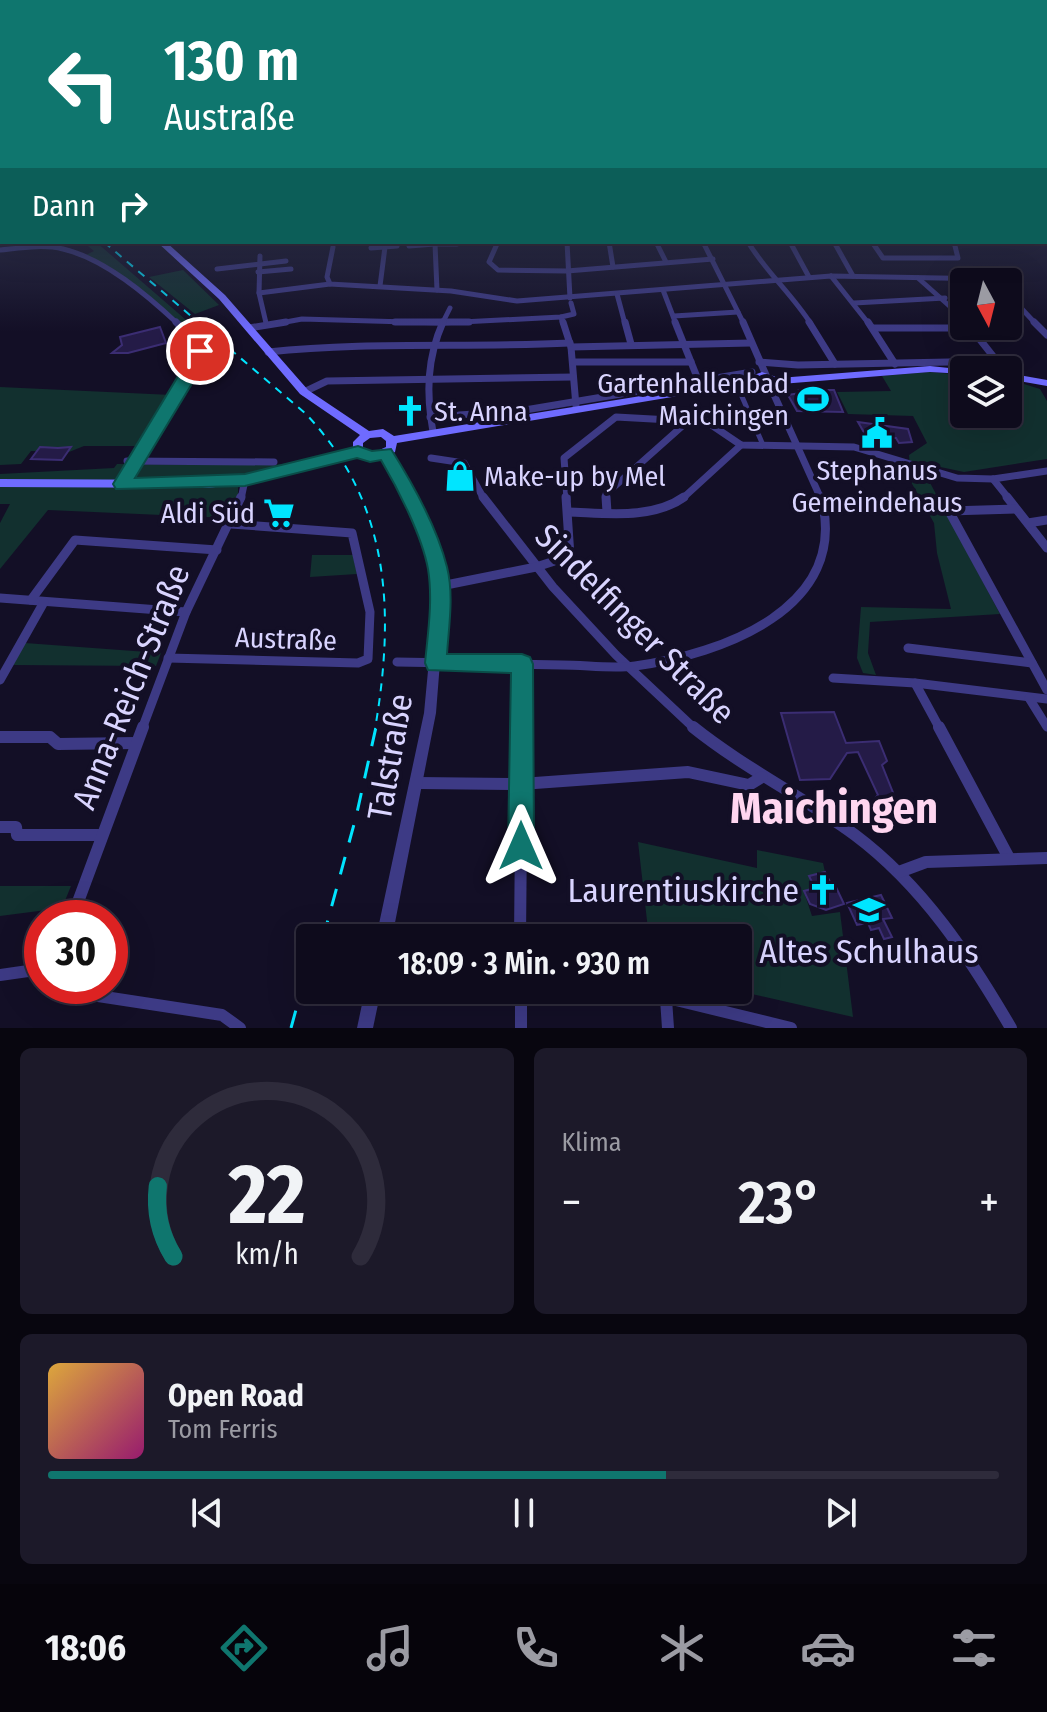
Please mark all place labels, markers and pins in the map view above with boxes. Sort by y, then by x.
pin [166,317,234,385]
place label: Gartenhallenbad Maichingen [597,367,789,432]
sports icon: Gartenhallenbad Maichingen [796,382,830,416]
church icon: St. Anna [393,394,427,428]
place label: St. Anna [434,395,528,428]
public building icon: Stephanus Gemeindehaus [860,416,894,450]
place label: Stephanus Gemeindehaus [792,454,962,519]
shop icon: Make-up by Mel [443,459,477,493]
place label: Make-up by Mel [484,460,666,493]
supermarket icon: Aldi Süd [262,496,296,530]
place label: Aldi Süd [161,497,255,530]
place label: Laurentiuskirche [568,870,799,911]
church icon: Laurentiuskirche [806,873,840,907]
school or university icon: Altes Schulhaus [852,893,886,927]
place label: Altes Schulhaus [759,931,979,972]

